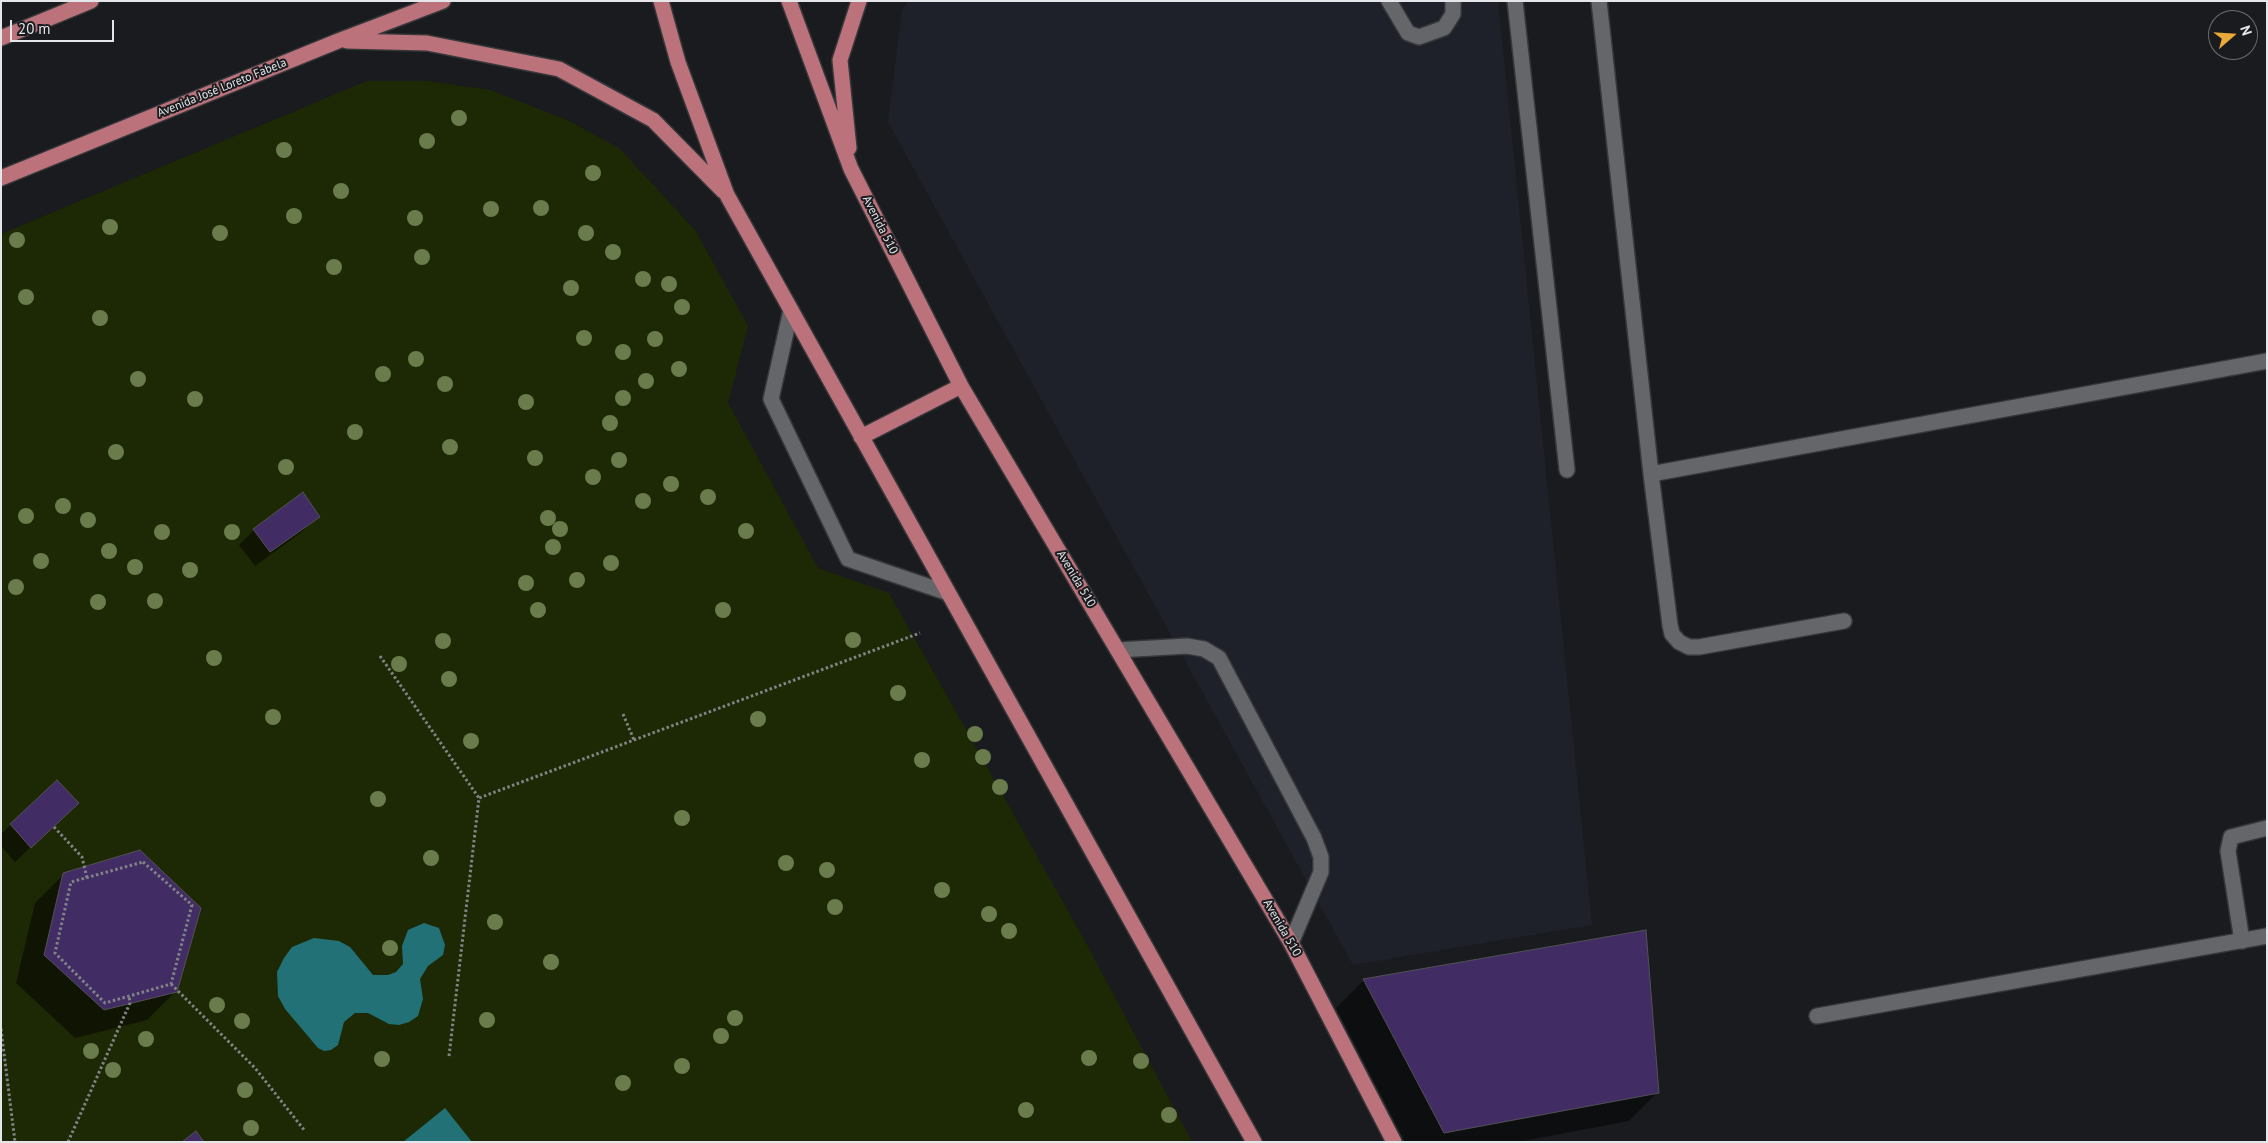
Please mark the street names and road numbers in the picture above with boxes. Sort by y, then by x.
street label: Avenida José Loreto Fabela [155,55,289,121]
street label: Avenida 510 [859,194,901,256]
street label: Avenida 510 [1054,548,1098,610]
street label: Avenida 510 [1260,897,1304,959]

